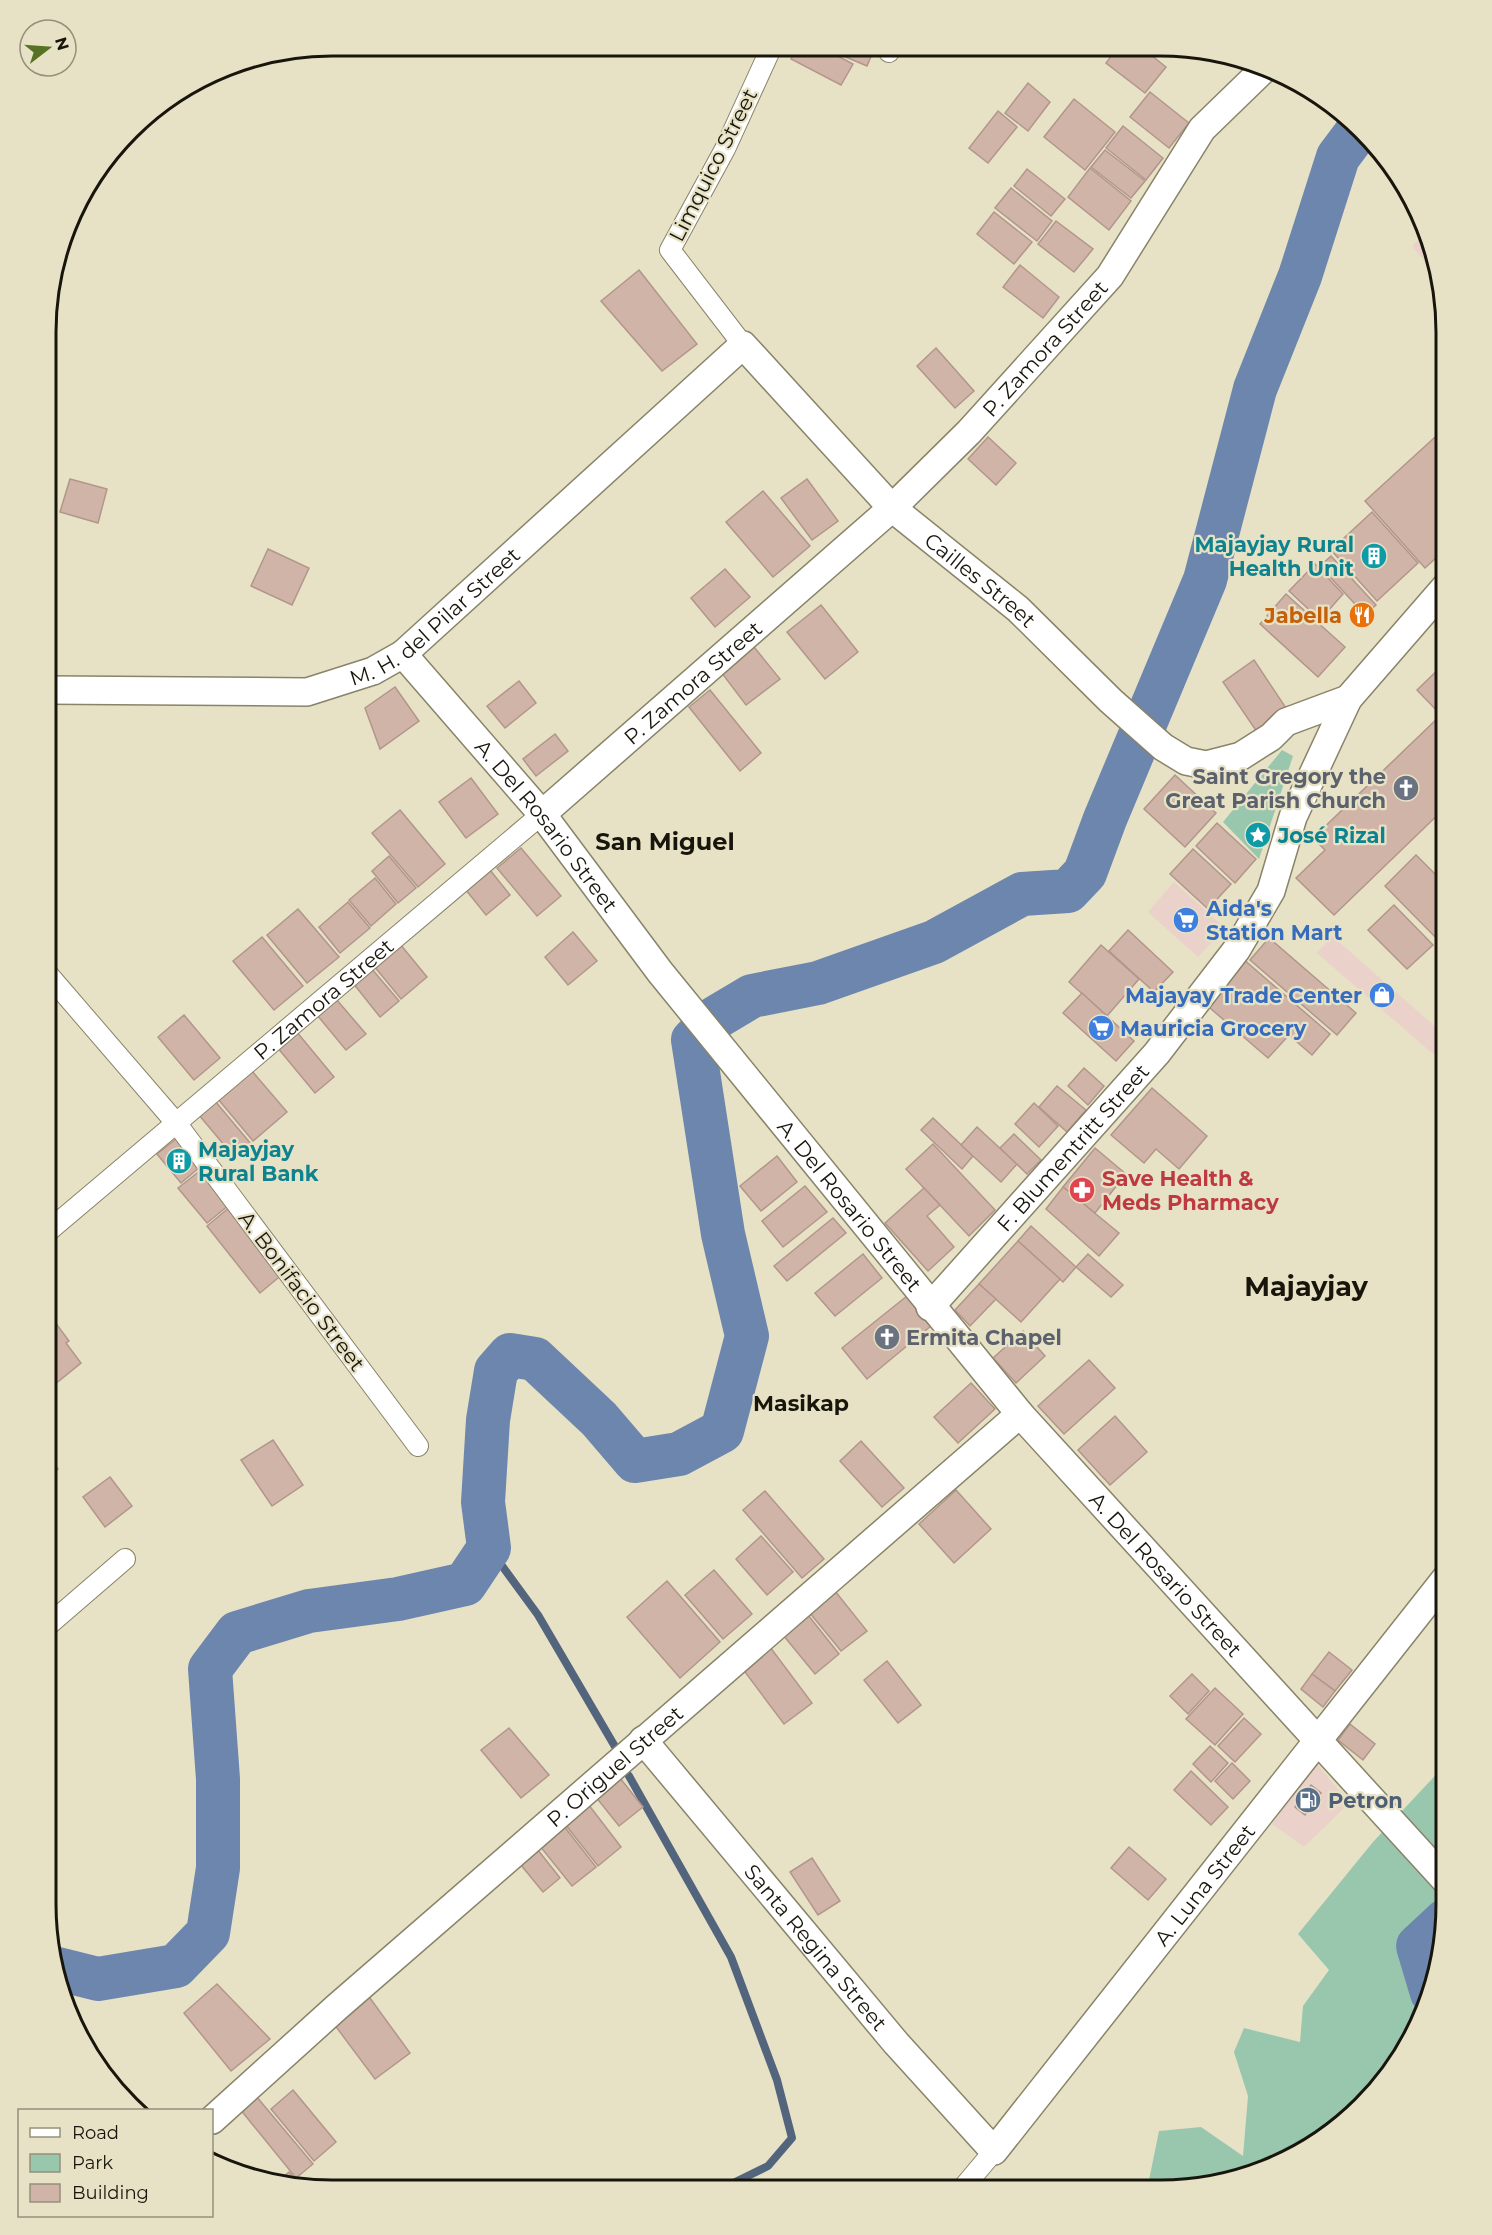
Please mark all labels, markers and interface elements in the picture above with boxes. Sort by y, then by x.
north arrow [18,18,78,78]
text: N [51,35,73,53]
street label: Limquico Street [664,84,762,246]
street label: P. Zamora Street [977,275,1113,422]
street label: Cailles Street [920,527,1041,632]
place label: Majayjay Rural Health Unit [1195,532,1354,581]
building icon: Majayjay Rural Health Unit [1359,541,1389,571]
street label: M. H. del Pilar Street [346,542,525,690]
restaurant icon: Jabella [1347,600,1377,630]
place label: Jabella [1263,603,1342,628]
street label: P. Zamora Street [618,615,767,749]
street label: A. Del Rosario Street [470,734,623,917]
place label: Saint Gregory the Great Parish Church [1165,764,1386,813]
church icon: Saint Gregory the Great Parish Church [1391,773,1421,803]
place icon: José Rizal [1243,820,1273,850]
place label: José Rizal [1277,823,1386,848]
district label: San Miguel [595,827,735,856]
place label: Aida's Station Mart [1205,896,1342,945]
supermarket icon: Aida's Station Mart [1171,905,1201,935]
street label: P. Zamora Street [248,933,398,1065]
shop icon: Majayay Trade Center [1367,980,1397,1010]
place label: Majayay Trade Center [1125,983,1362,1008]
supermarket icon: Mauricia Grocery [1086,1013,1116,1043]
place label: Mauricia Grocery [1120,1016,1307,1041]
street label: F. Blumentritt Street [991,1059,1154,1236]
street label: A. Del Rosario Street [773,1114,927,1296]
place label: Majayjay Rural Bank [198,1137,319,1186]
building icon: Majayjay Rural Bank [164,1146,194,1176]
place label: Save Health & Meds Pharmacy [1102,1166,1279,1215]
pharmacy icon: Save Health & Meds Pharmacy [1067,1175,1097,1205]
street label: A. Bonifacio Street [234,1206,370,1376]
district label: Majayjay [1244,1270,1369,1303]
church icon: Ermita Chapel [872,1322,902,1352]
place label: Ermita Chapel [906,1325,1062,1350]
district label: Masikap [753,1390,849,1417]
street label: A. Del Rosario Street [1085,1487,1247,1662]
street label: P. Origuel Street [541,1700,688,1832]
fuel station icon: Petron [1293,1785,1323,1815]
place label: Petron [1328,1788,1403,1813]
street label: A. Luna Street [1149,1819,1260,1950]
street label: Santa Regina Street [739,1859,893,2036]
legend [18,2109,213,2217]
text: Road [72,2122,119,2144]
text: Park [72,2152,113,2174]
text: Building [72,2182,149,2204]

